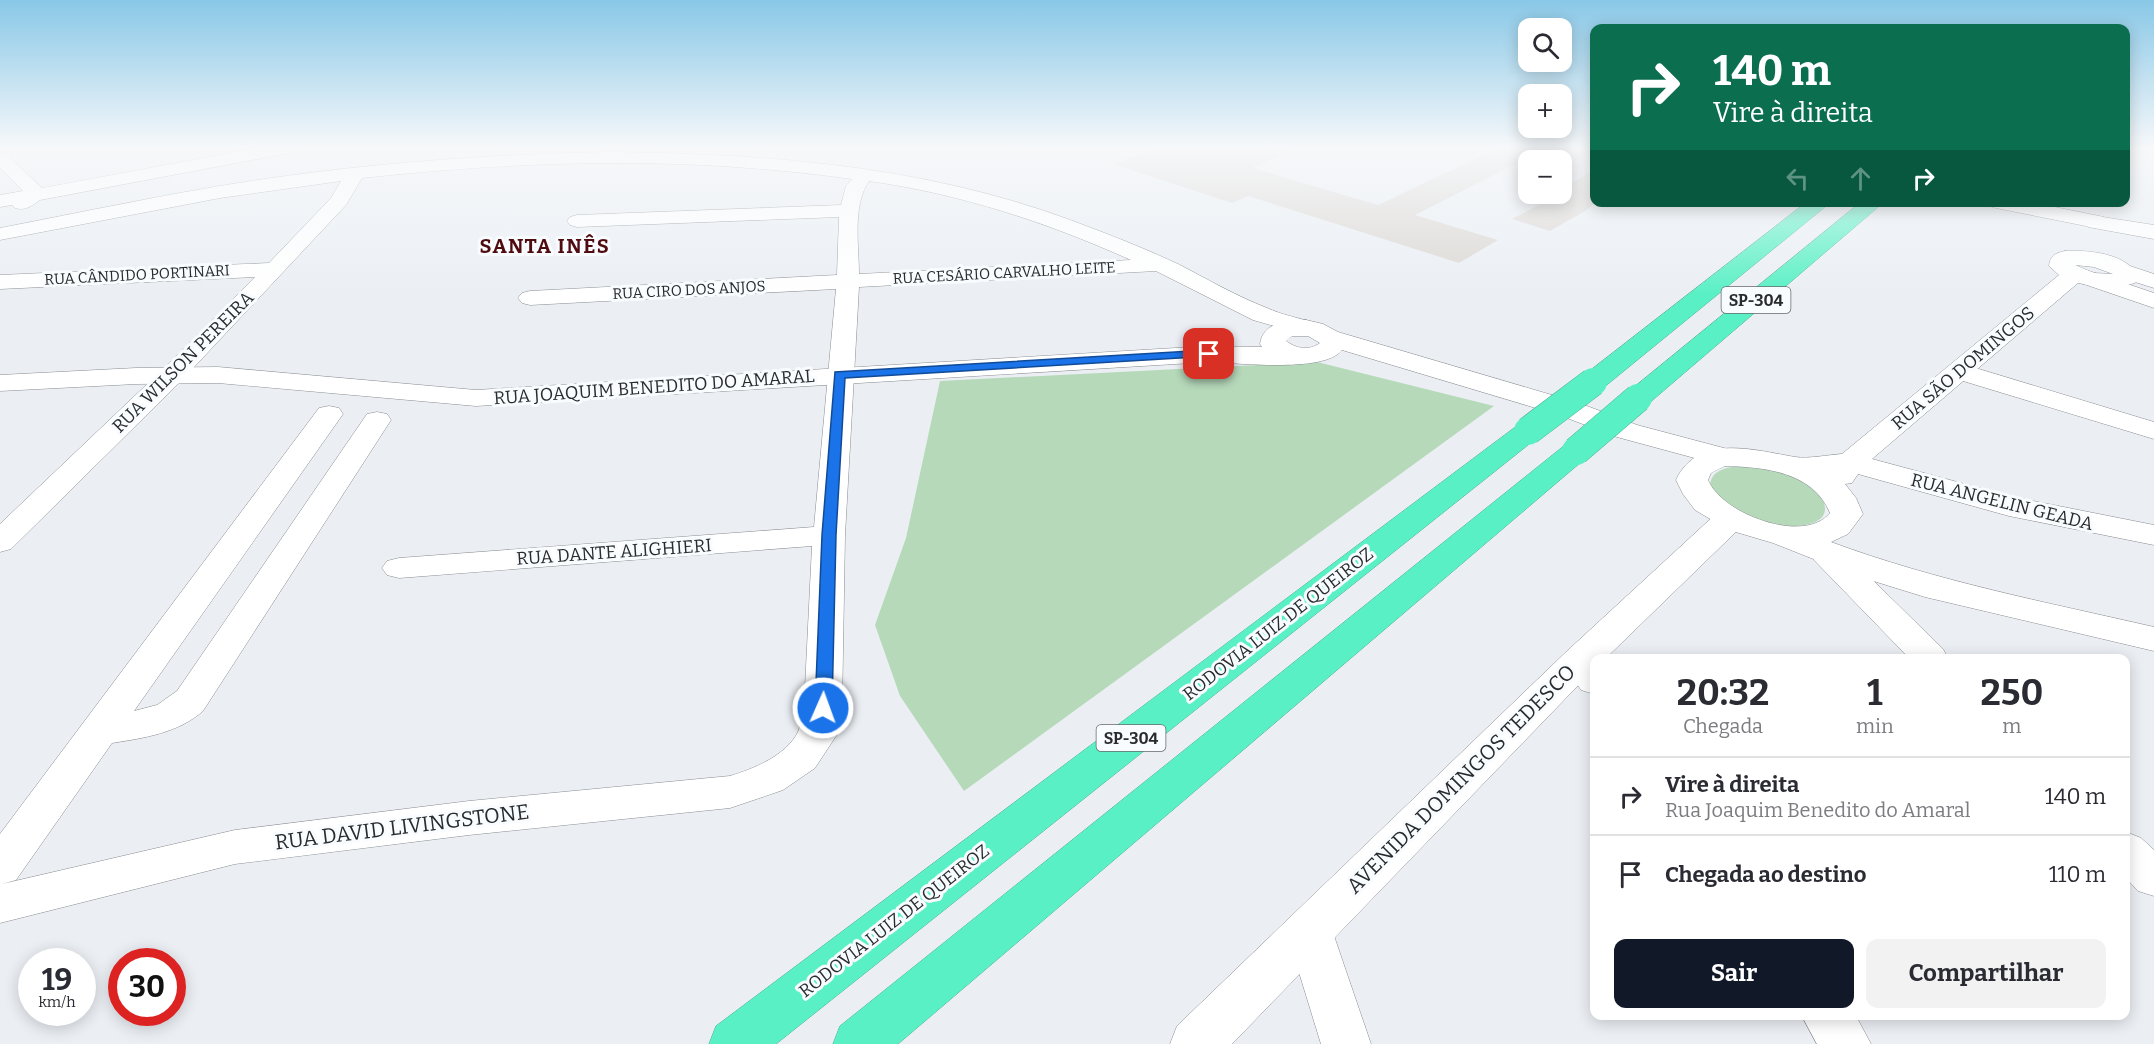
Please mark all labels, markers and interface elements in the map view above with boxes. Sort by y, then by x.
map controls [1518,18,1572,204]
button: search [1518,18,1572,72]
text: 140 m [1713,46,1831,96]
icon: right [1614,48,1692,126]
button: + [1518,84,1572,138]
text: Vire à direita [1713,97,1873,129]
button: − [1518,150,1572,204]
icon: left [1781,162,1814,195]
icon: ahead [1844,162,1877,195]
icon: right [1907,162,1940,195]
district label: SANTA INÊS [480,234,610,258]
street label: RUA CESÁRIO CARVALHO LEITE [892,258,1116,288]
street label: RUA CÂNDIDO PORTINARI [44,261,230,289]
street label: RUA CIRO DOS ANJOS [612,277,766,303]
street label: RUA WILSON PEREIRA [108,286,259,437]
road number: SP-304 [1722,287,1790,313]
street label: RUA SÃO DOMINGOS [1887,302,2039,434]
pin [1183,328,1234,379]
icon: arrive [1192,337,1225,370]
street label: RUA JOAQUIM BENEDITO DO AMARAL [493,365,815,409]
street label: RUA ANGELIN GEADA [1909,469,2096,535]
street label: RUA DANTE ALIGHIERI [516,534,712,570]
street label: RODOVIA LUIZ DE QUEIROZ [1178,543,1378,705]
street label: AVENIDA DOMINGOS TEDESCO [1341,659,1581,899]
text: 20:32 [1677,671,1769,715]
text: 1 [1867,671,1883,715]
text: 250 [1980,671,2043,715]
position arrow [791,676,855,740]
text: Chegada [1683,714,1763,738]
text: min [1856,714,1894,738]
text: m [2002,714,2021,738]
road number: SP-304 [1096,725,1166,751]
text: Vire à direita [1665,771,1799,798]
icon: right [1614,780,1647,813]
text: 140 m [2045,783,2106,810]
street label: RUA DAVID LIVINGSTONE [273,798,531,856]
text: Rua Joaquim Benedito do Amaral [1665,798,1971,822]
street label: RODOVIA LUIZ DE QUEIROZ [794,840,994,1002]
icon: arrive [1614,858,1647,891]
text: Chegada ao destino [1665,861,1866,888]
text: 110 m [2049,861,2106,888]
button: Sair [1614,939,1854,1008]
button: Compartilhar [1866,939,2106,1008]
speed limit sign: 30 [108,948,186,1026]
text: 19 [42,962,72,998]
text: km/h [38,993,76,1011]

